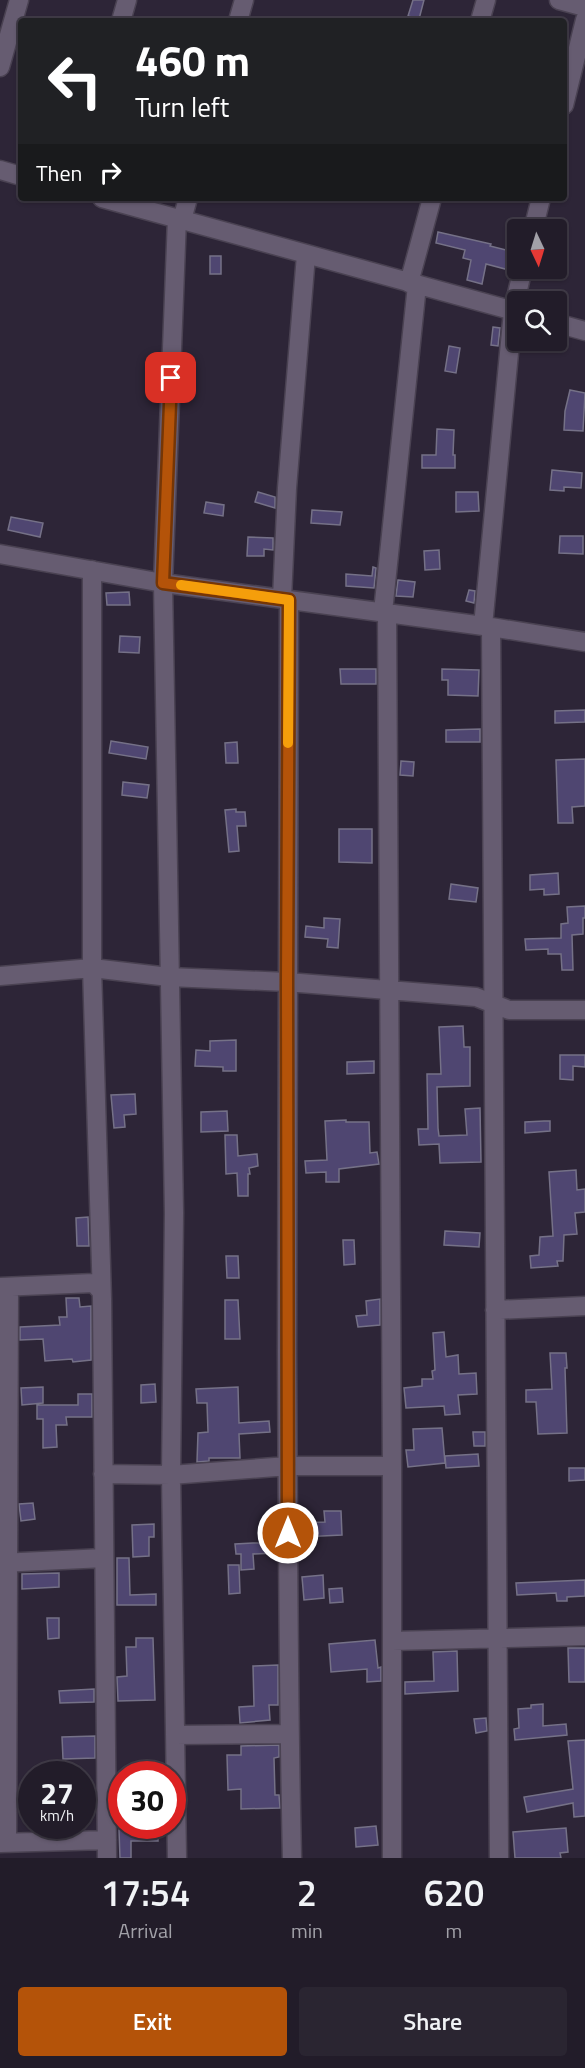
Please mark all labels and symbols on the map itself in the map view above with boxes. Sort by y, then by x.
north arrow [507,219,567,279]
pin [145,352,196,403]
position arrow [256,1501,320,1565]
speed limit sign: 30 [108,1761,186,1839]

